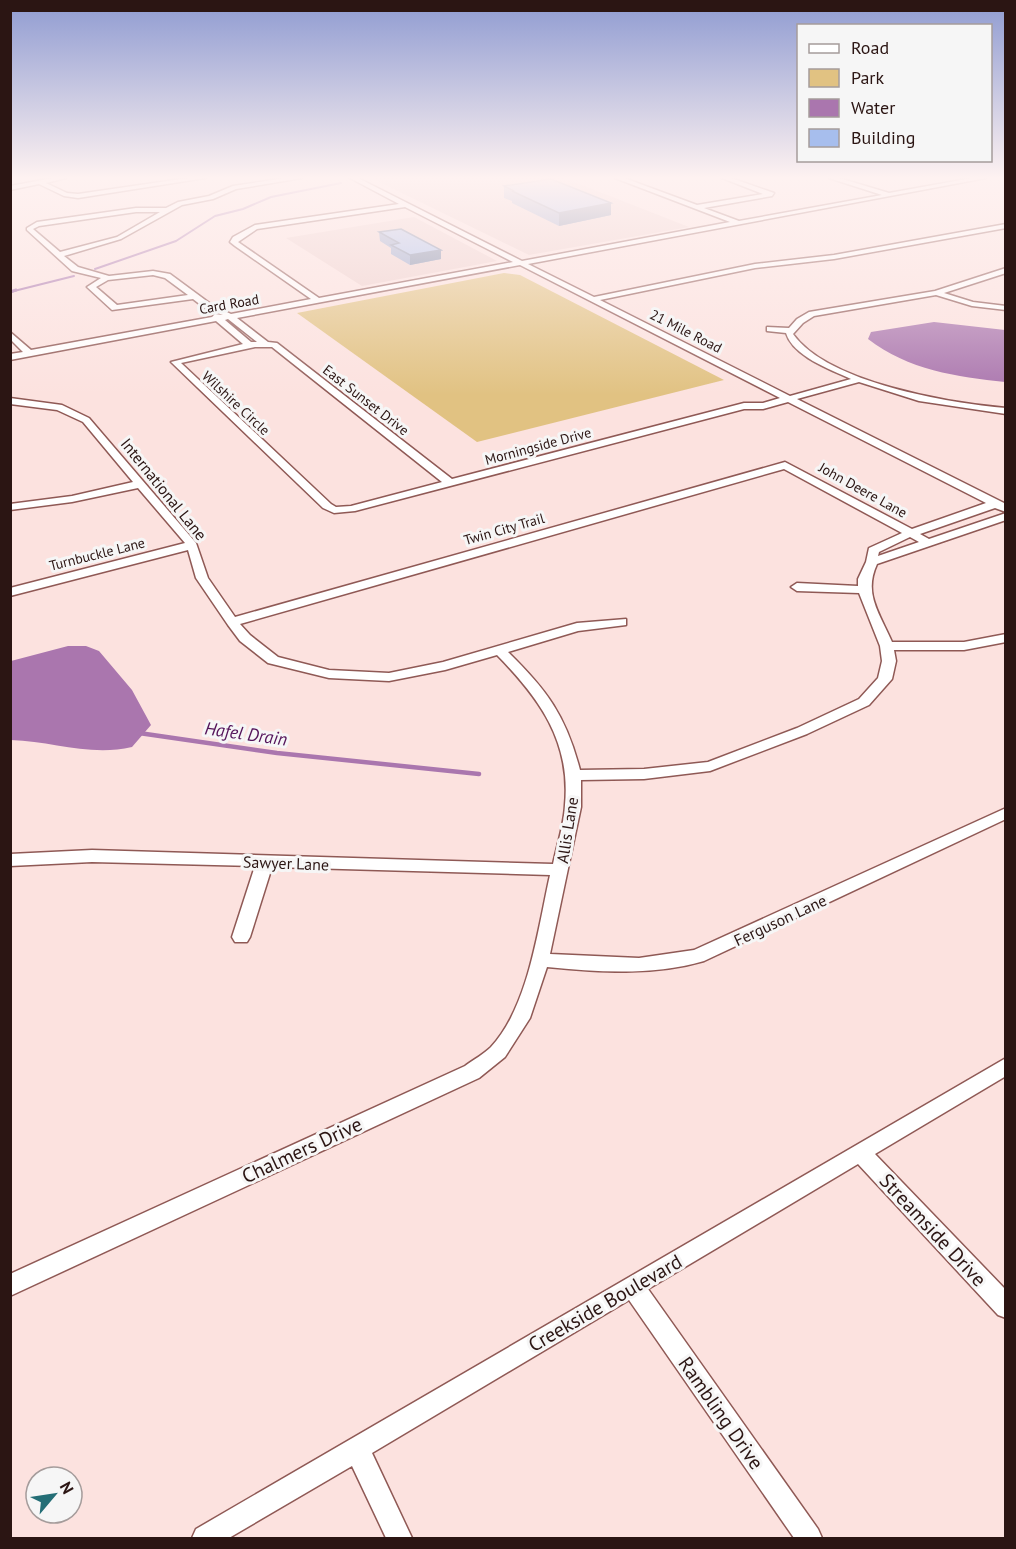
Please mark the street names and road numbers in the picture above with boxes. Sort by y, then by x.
street label: Card Road [198,290,260,318]
street label: 21 Mile Road [647,305,725,357]
street label: East Sunset Drive [319,361,413,439]
street label: Wilshire Circle [198,367,274,439]
street label: Morningside Drive [483,423,593,469]
street label: International Lane [117,434,211,544]
street label: John Deere Lane [815,458,910,522]
street label: Twin City Trail [462,509,546,549]
street label: Turnbuckle Lane [47,533,147,575]
street label: Allis Lane [552,795,582,865]
street label: Sawyer Lane [243,852,329,874]
street label: Ferguson Lane [730,890,830,950]
street label: Chalmers Drive [238,1111,366,1189]
street label: Streamside Drive [874,1168,992,1292]
street label: Creekside Boulevard [523,1248,687,1358]
street label: Rambling Drive [673,1352,769,1474]

